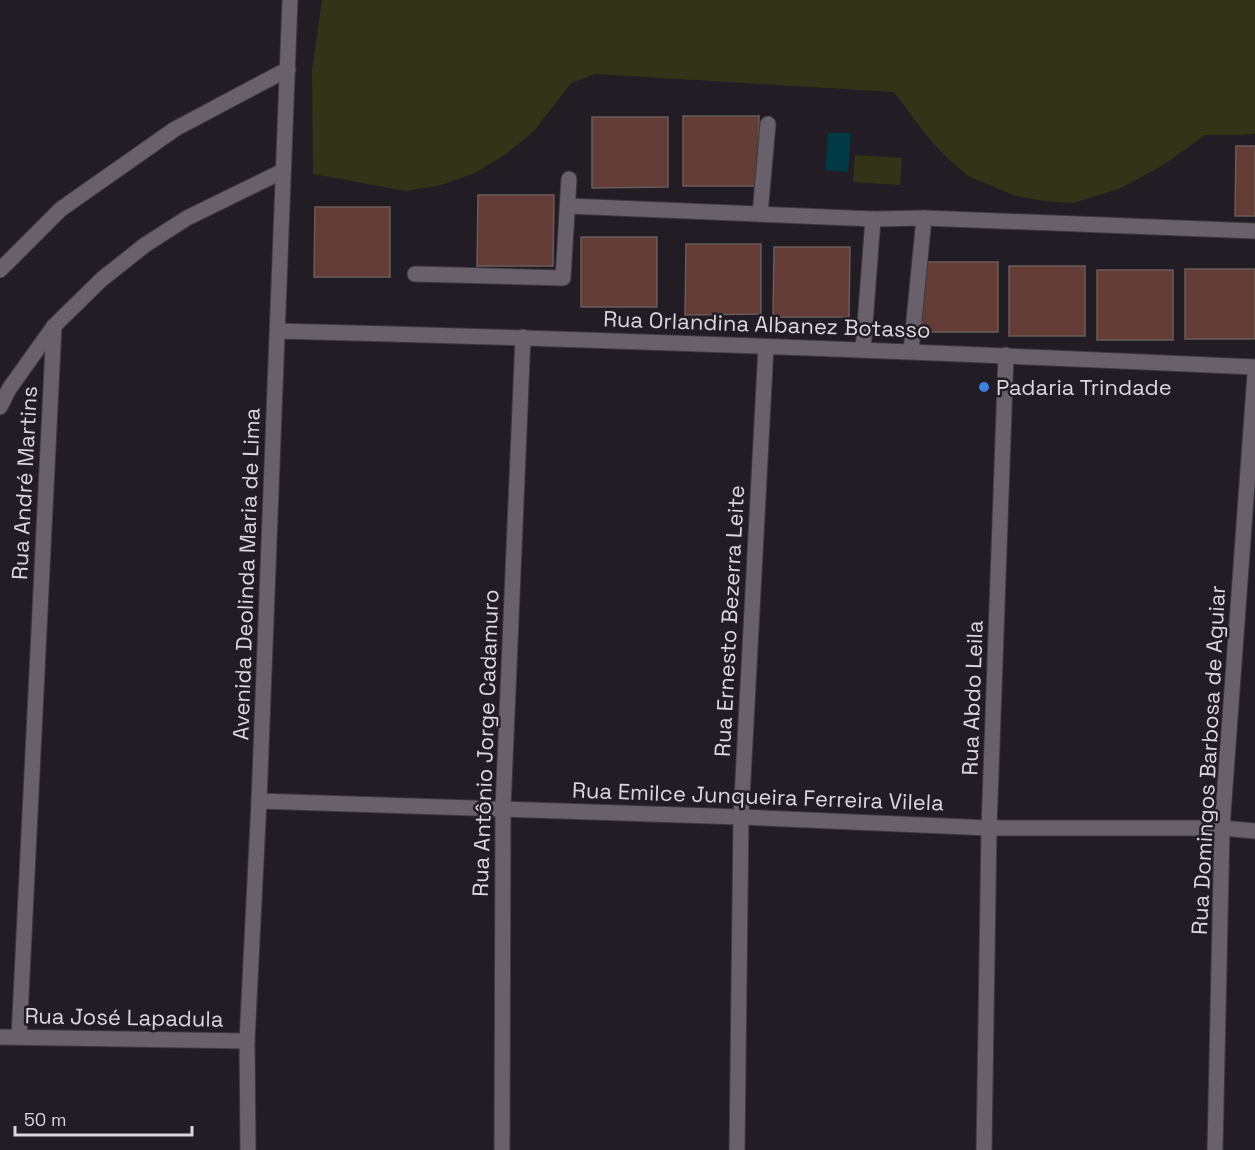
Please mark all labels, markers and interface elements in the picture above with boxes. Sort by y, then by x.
street label: Rua Orlandina Albanez Botasso [603,304,931,344]
place label: Padaria Trindade [996,373,1172,401]
marker: Padaria Trindade [977,380,991,394]
street label: Rua André Martins [5,385,43,581]
street label: Avenida Deolinda Maria de Lima [226,407,266,741]
street label: Rua Ernesto Bezerra Leite [708,484,750,758]
street label: Rua Domingos Barbosa de Aguiar [1185,585,1231,935]
street label: Rua Antônio Jorge Cadamuro [466,589,504,897]
street label: Rua Abdo Leila [955,620,989,776]
street label: Rua Emilce Junqueira Ferreira Vilela [572,776,945,816]
street label: Rua José Lapadula [24,1001,224,1033]
scale bar [15,1099,192,1137]
text: 50 m [24,1108,66,1131]

